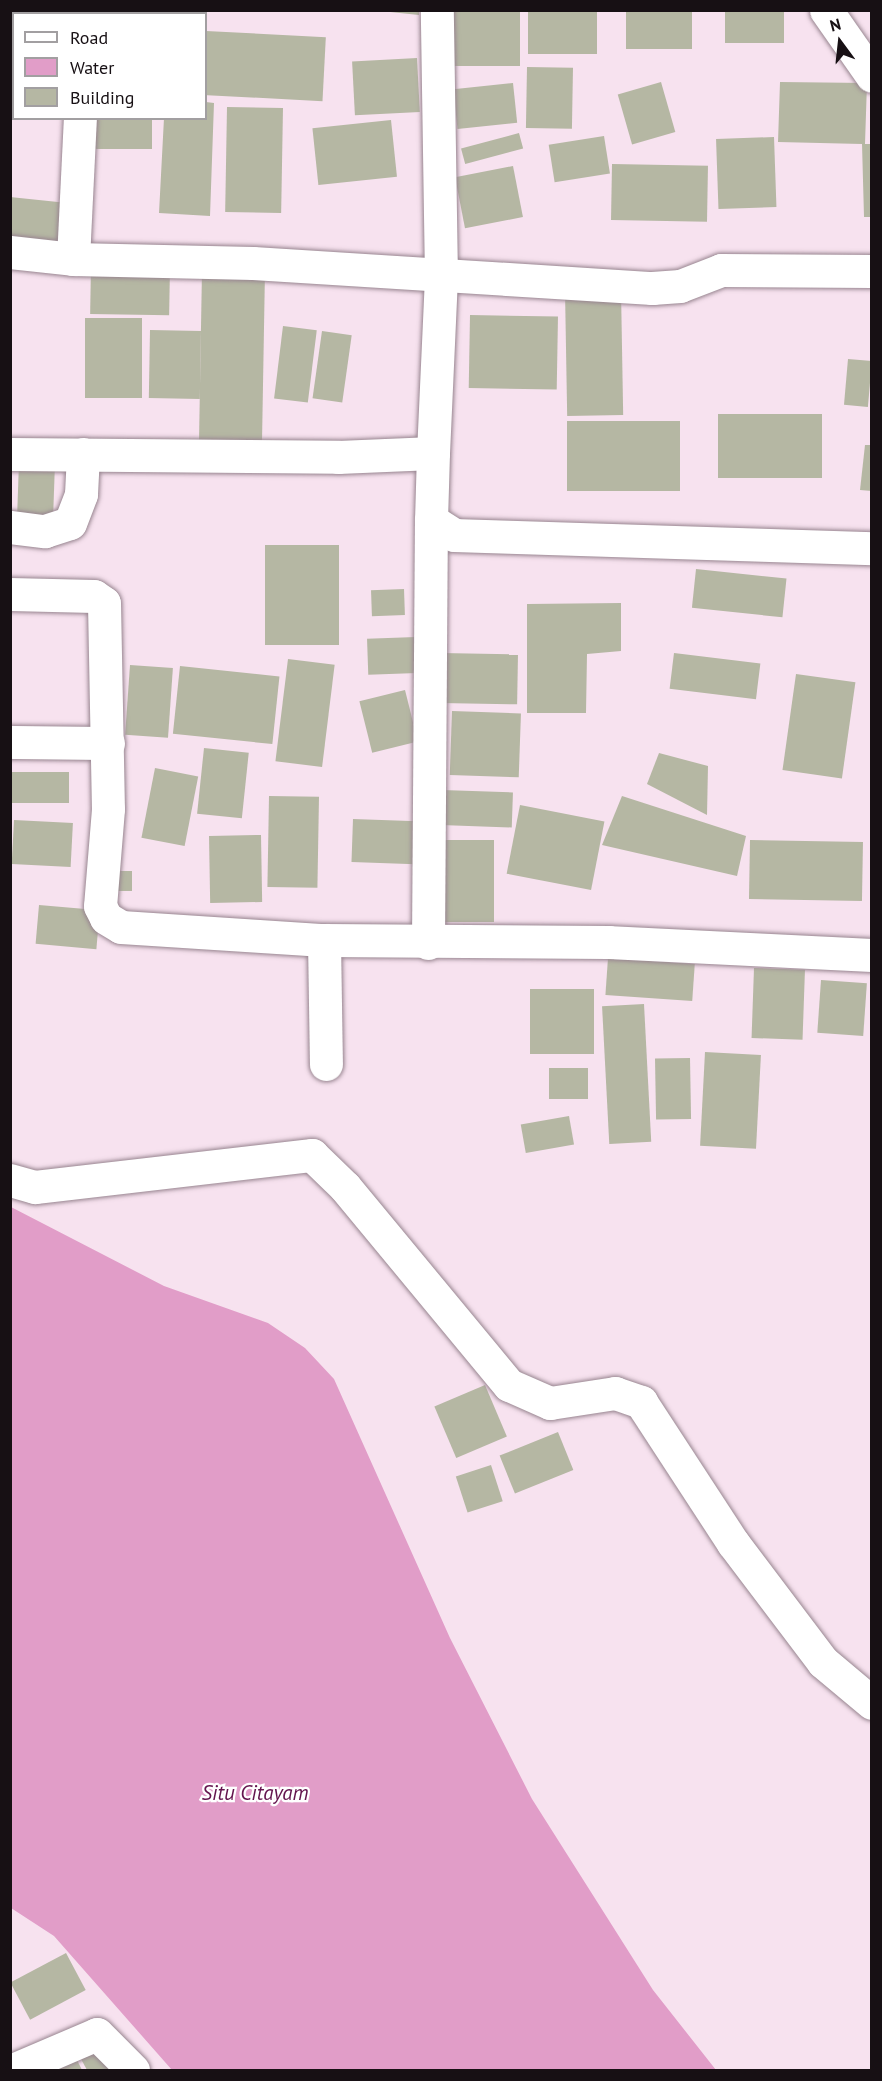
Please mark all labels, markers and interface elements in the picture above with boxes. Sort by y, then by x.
legend [12,12,207,120]
north arrow [810,12,870,72]
text: N [828,14,843,36]
text: Road [70,26,108,49]
text: Water [70,56,114,79]
text: Building [70,86,134,109]
water label: Situ Citayam [201,1780,309,1806]

